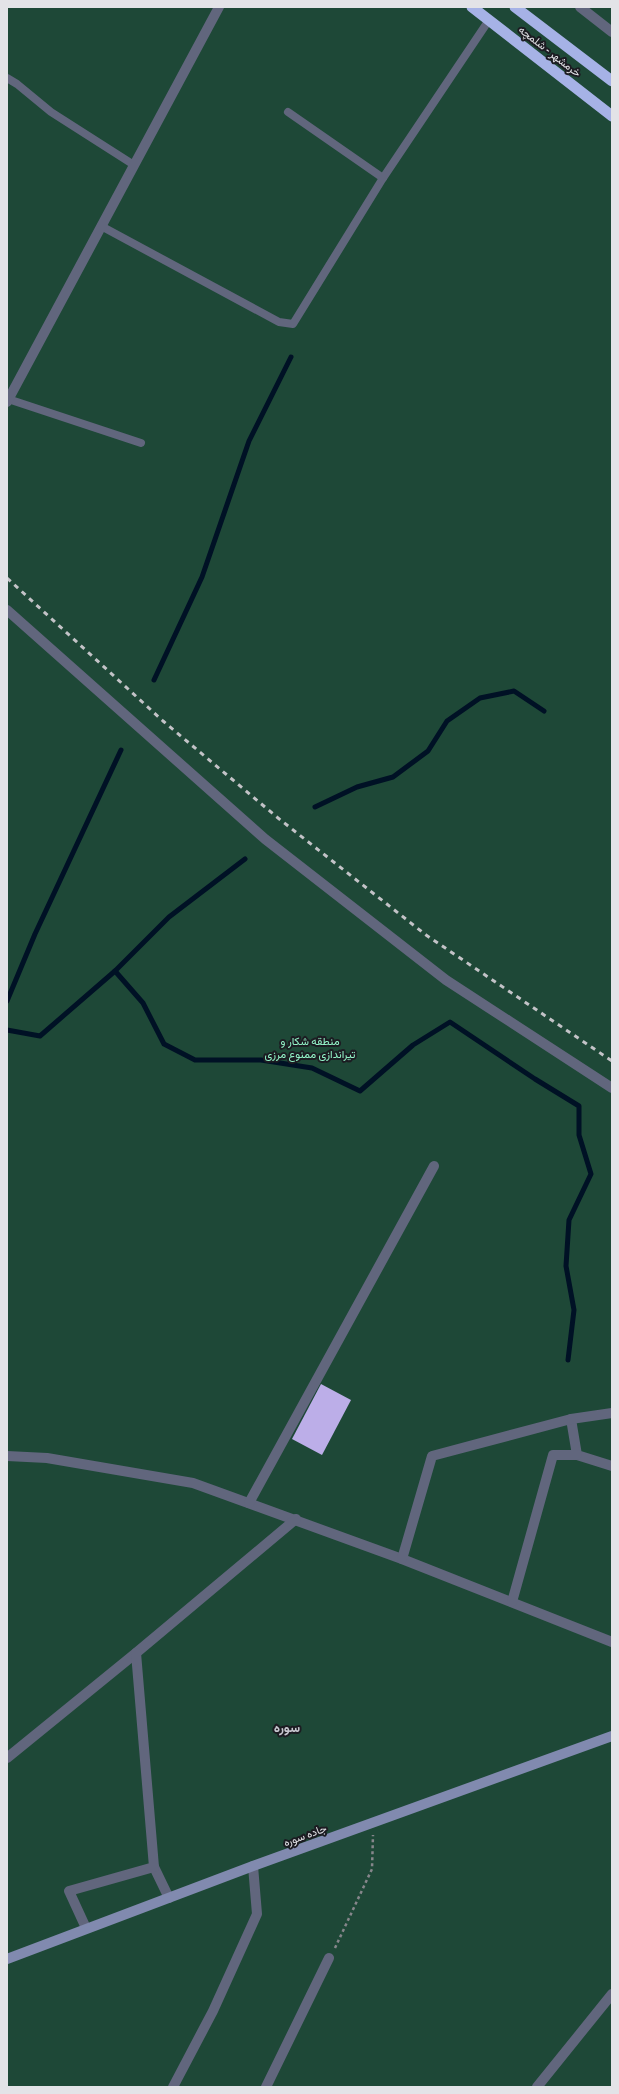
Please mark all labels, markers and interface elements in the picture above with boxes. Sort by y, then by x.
street label: خرمشهر - شلمچه [515,22,584,80]
park label: منطقه شکار و تیراندازی ممنوع مرزی [265,1034,356,1062]
district label: سوره [274,1719,300,1736]
street label: جاده سوره [282,1821,328,1849]

